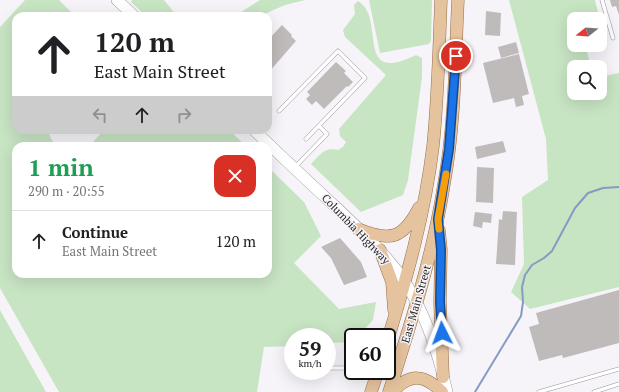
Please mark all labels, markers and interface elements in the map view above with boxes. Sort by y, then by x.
north arrow [567,12,607,52]
map controls [567,12,607,100]
text: 120 m [94,23,175,60]
icon: ahead [28,28,80,80]
pin [439,39,473,73]
icon: arrive [445,45,467,67]
text: East Main Street [94,59,226,83]
button: search [567,60,607,100]
icon: left [89,104,111,126]
icon: ahead [131,104,153,126]
icon: right [173,104,195,126]
text: 1 min [28,151,94,183]
button: close [214,155,256,197]
text: 290 m · 20:55 [28,182,105,200]
street label: Columbia Highway [319,191,393,267]
text: Continue [62,222,128,242]
icon: ahead [28,230,50,252]
text: 120 m [215,231,256,251]
text: East Main Street [62,242,157,260]
street label: East Main Street [398,263,434,345]
position arrow [421,312,463,354]
speed limit sign: 60 [344,328,396,380]
text: 59 [299,335,321,362]
text: km/h [298,357,322,370]

